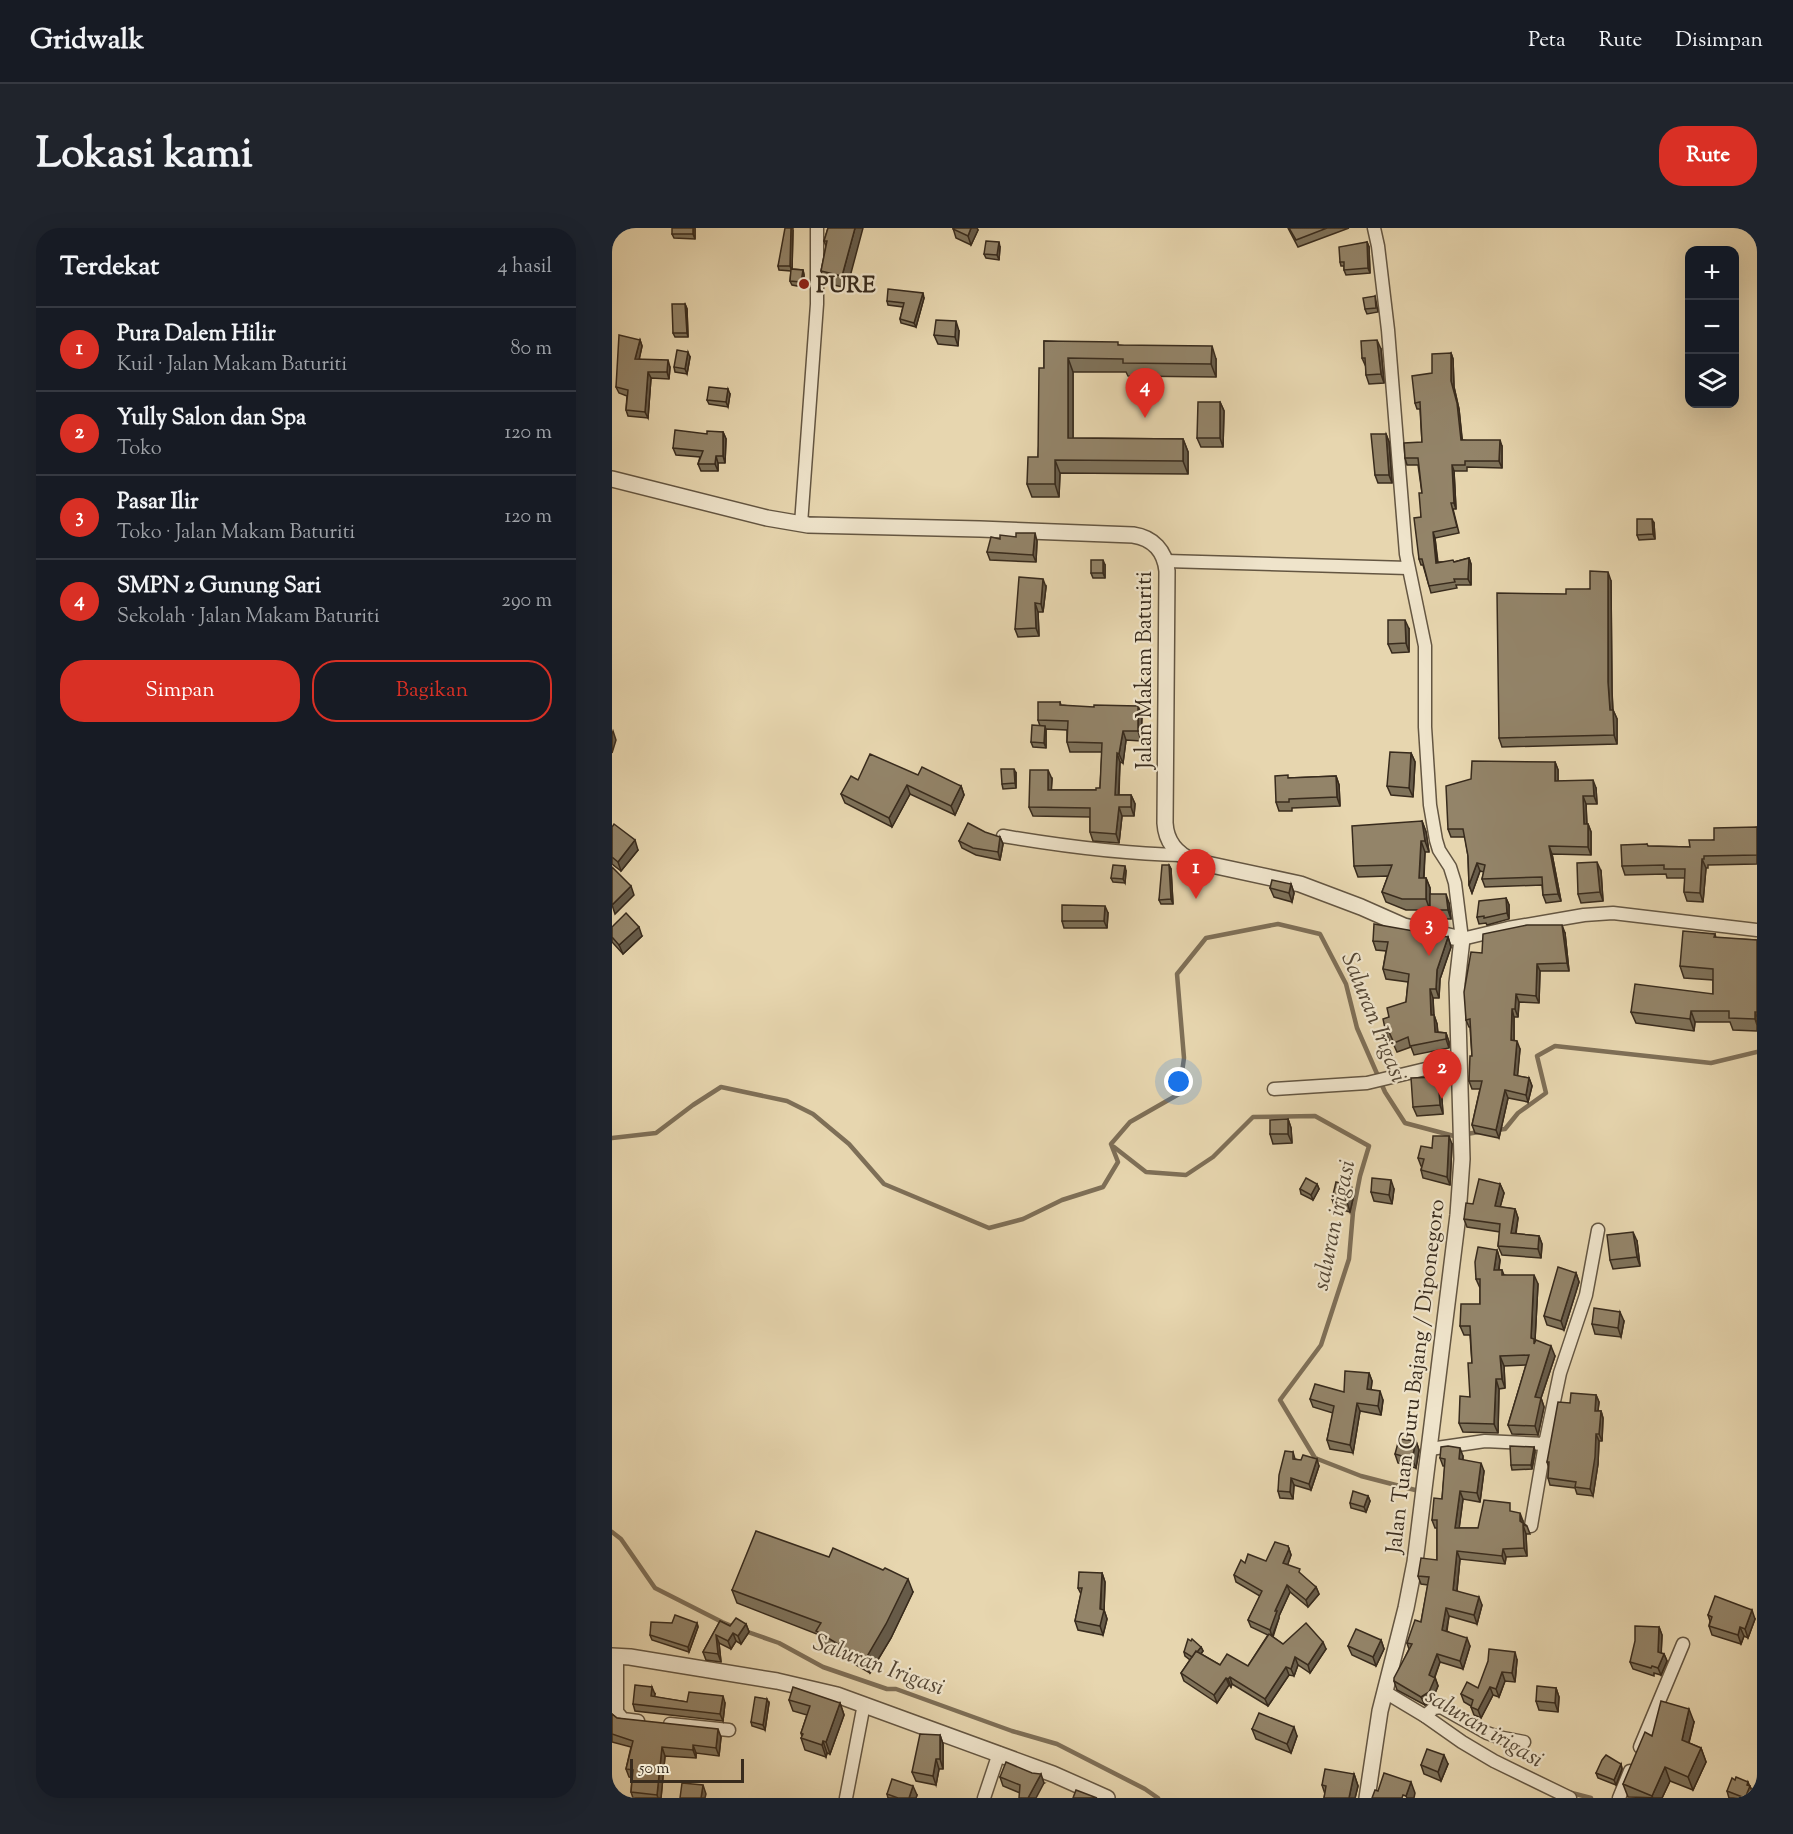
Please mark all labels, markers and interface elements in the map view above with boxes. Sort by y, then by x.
text: Gridwalk [30,21,144,61]
text: Peta [1528,26,1566,56]
text: Rute [1599,26,1642,56]
text: Disimpan [1675,26,1763,56]
text: Lokasi kami [36,126,253,186]
button: Rute [1659,126,1757,186]
map controls [1685,246,1739,408]
button: + [1685,246,1739,300]
text: Terdekat [60,249,159,286]
text: 4 hasil [498,253,552,282]
place label: PURE [816,271,876,303]
marker: PURE [797,277,811,291]
button: − [1685,300,1739,354]
text: Pura Dalem Hilir [117,319,276,351]
text: 1 [76,335,83,364]
text: 80 m [511,335,552,364]
text: Kuil · Jalan Makam Baturiti [117,351,347,380]
button: layers [1685,354,1739,408]
pin: 4 [1126,368,1164,418]
text: Yully Salon dan Spa [117,403,306,435]
text: 2 [75,419,84,448]
text: 120 m [504,419,552,448]
text: Toko [117,435,162,464]
text: Pasar Ilir [117,487,198,519]
text: 3 [75,503,84,532]
text: 120 m [504,503,552,532]
text: Toko · Jalan Makam Baturiti [117,519,355,548]
text: SMPN 2 Gunung Sari [117,571,321,603]
street label: Jalan Makam Baturiti [1130,571,1162,770]
text: 4 [74,587,85,616]
text: 290 m [502,587,552,616]
text: Sekolah · Jalan Makam Baturiti [117,603,380,632]
button: Simpan [60,660,300,722]
button: Bagikan [312,660,552,722]
pin: 1 [1176,850,1216,899]
pin: 3 [1410,906,1448,956]
water label: Saluran Irigasi [1332,948,1415,1088]
pin: 2 [1422,1050,1462,1099]
your location [1164,1067,1193,1096]
water label: saluran irigasi [1305,1157,1365,1294]
street label: Jalan Tuan Guru Bajang / Diponegoro [1379,1197,1455,1556]
water label: Saluran Irigasi [808,1626,949,1705]
water label: saluran irigasi [1418,1680,1549,1777]
scale bar [630,1756,744,1784]
text: 50 m [639,1758,670,1781]

